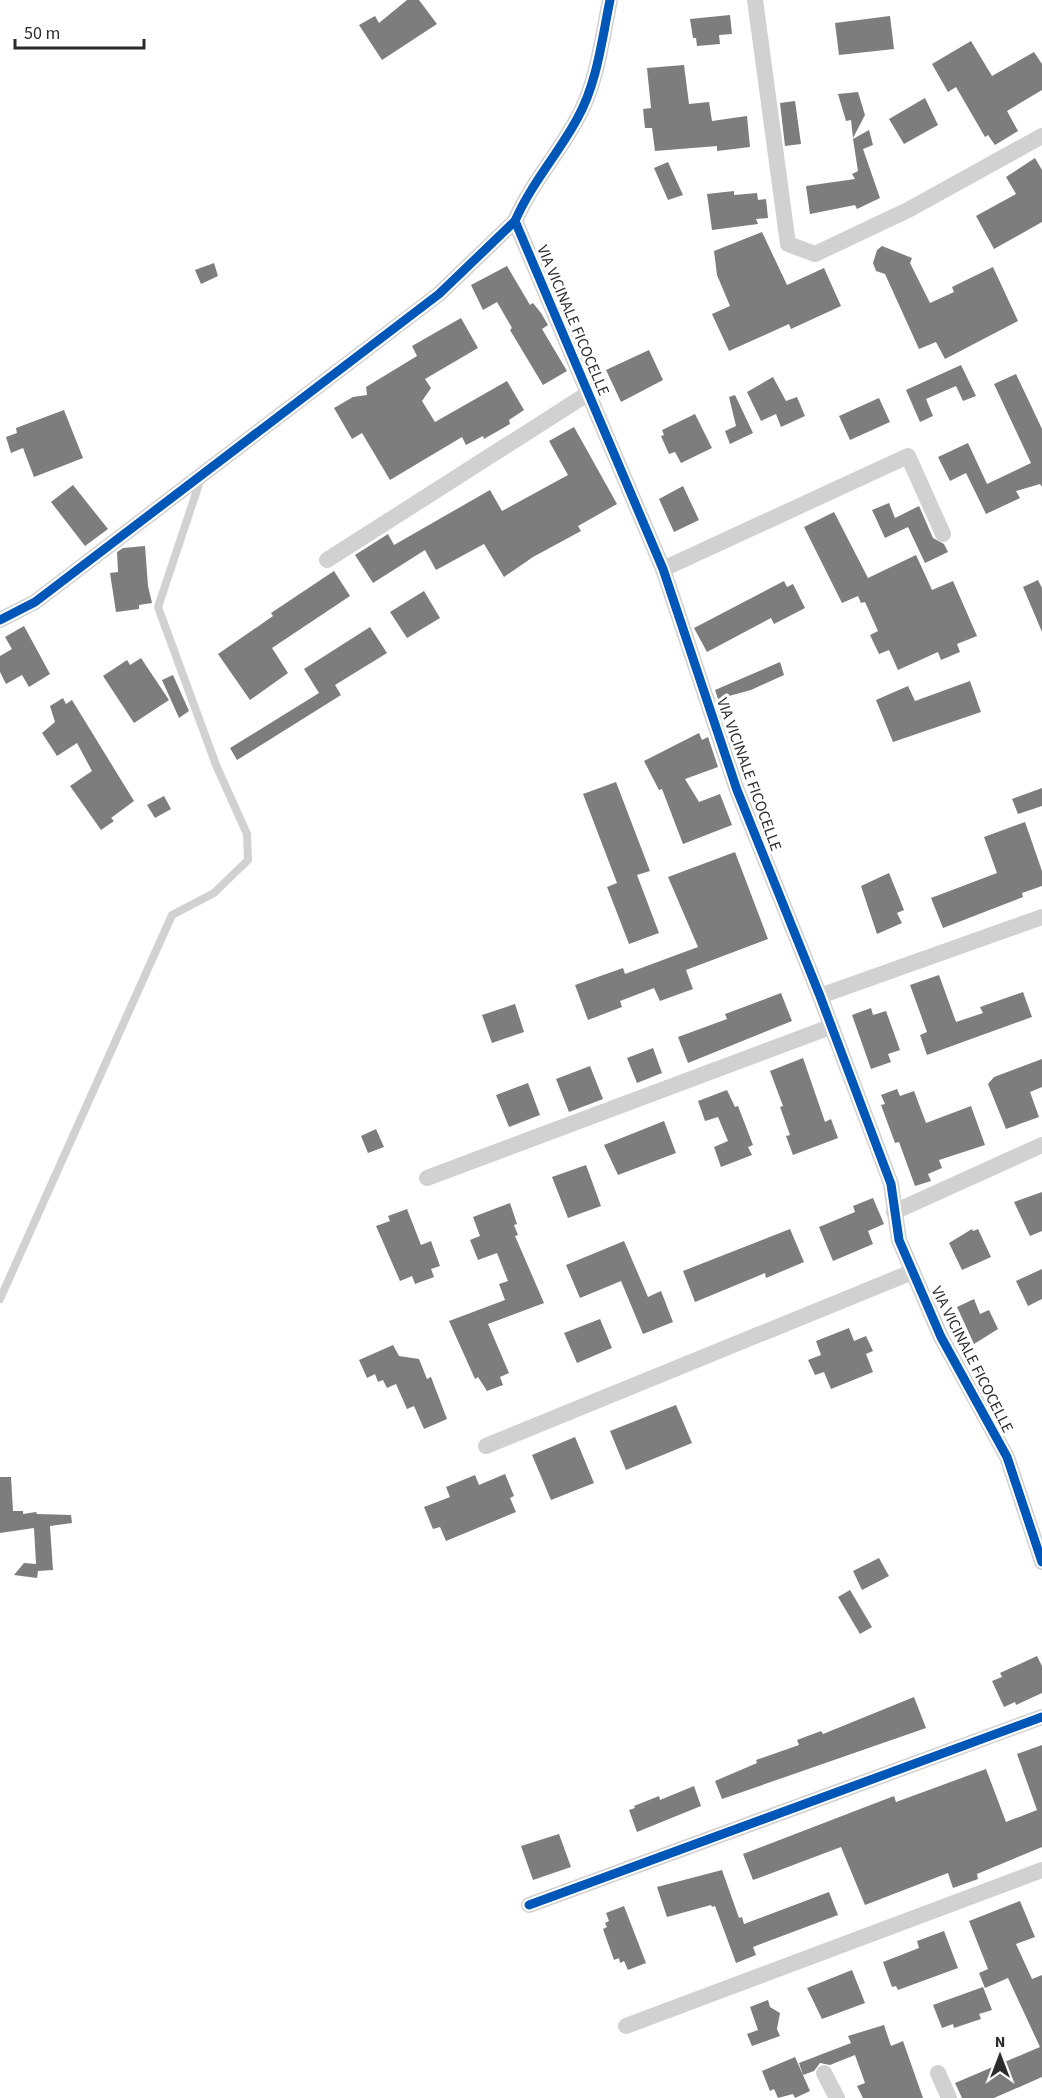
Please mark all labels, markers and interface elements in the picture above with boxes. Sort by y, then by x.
scale bar [15,12,144,50]
text: 50 m [24,21,60,46]
street label: VIA VICINALE FICOCELLE [531,242,615,399]
street label: VIA VICINALE FICOCELLE [711,695,787,854]
street label: VIA VICINALE FICOCELLE [926,1282,1019,1436]
north arrow [970,2026,1030,2086]
text: N [995,2031,1005,2053]

